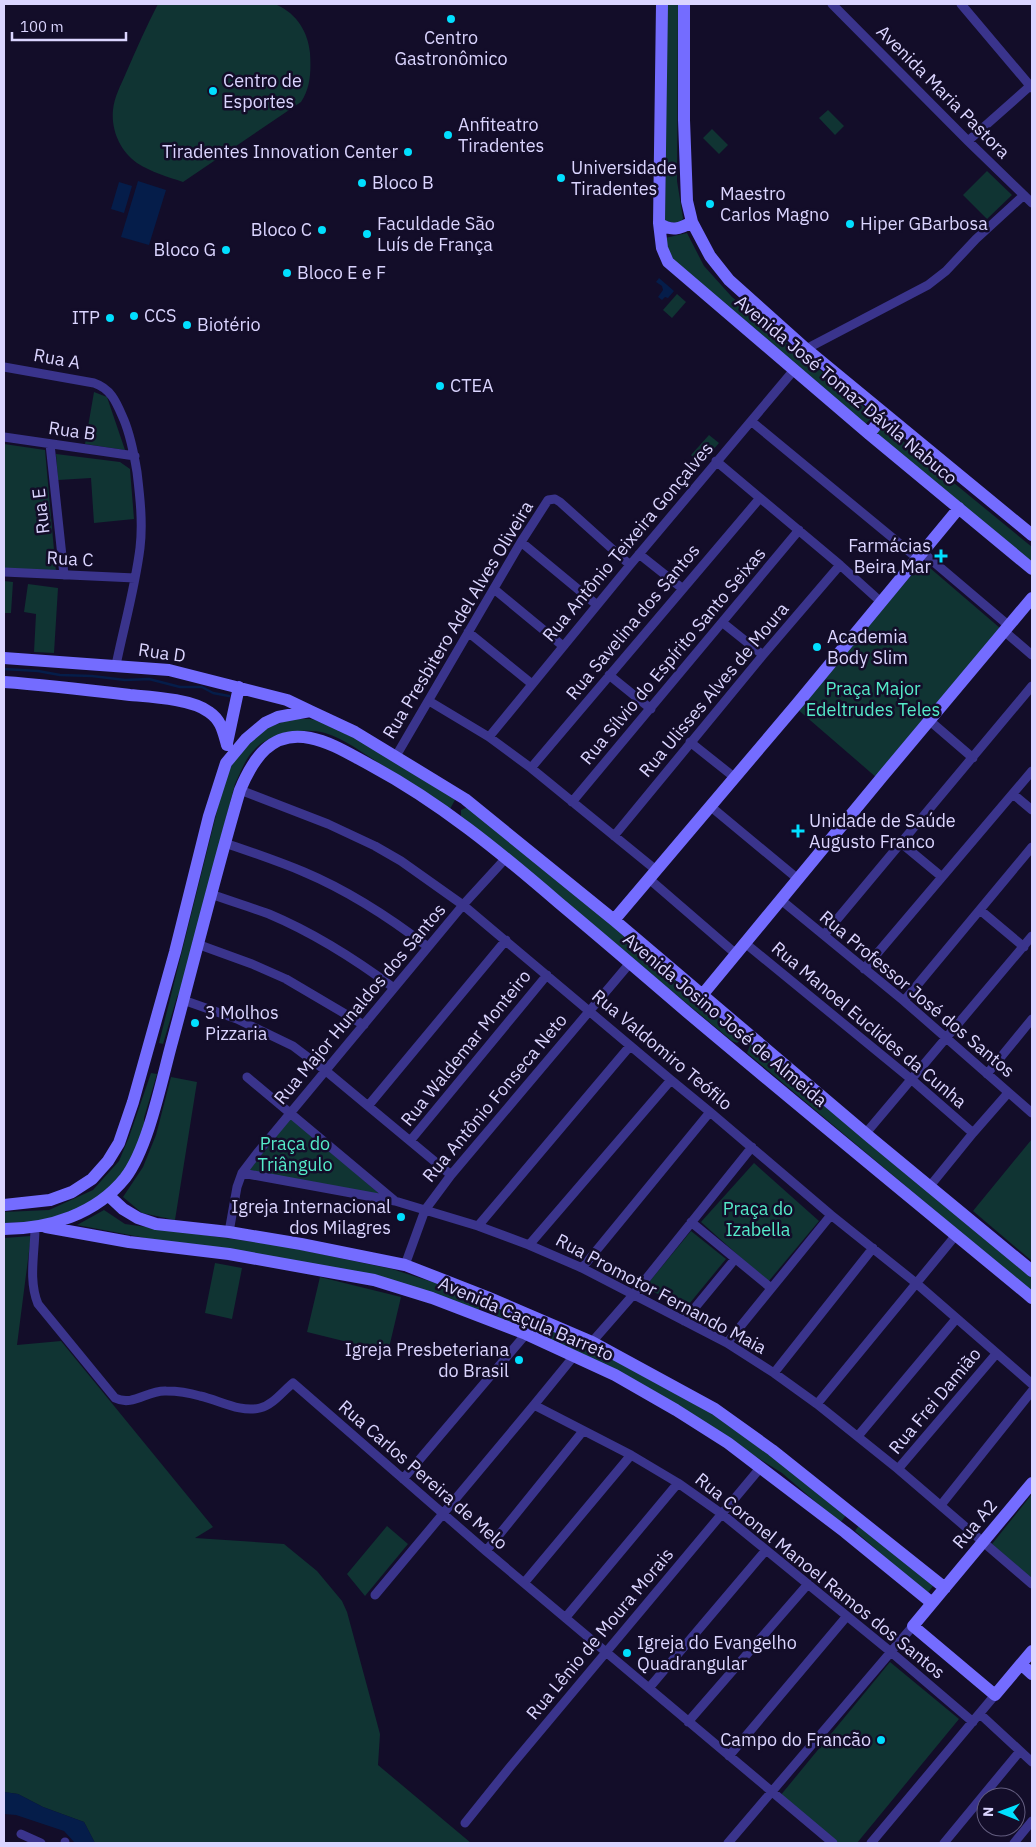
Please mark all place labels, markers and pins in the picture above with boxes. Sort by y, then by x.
marker: Centro Gastronômico [445,13,457,25]
place label: Centro Gastronômico [394,26,508,70]
place label: Centro de Esportes [223,69,302,113]
marker: Centro de Esportes [207,85,219,97]
place label: Anfiteatro Tiradentes [458,113,544,157]
marker: Anfiteatro Tiradentes [442,129,454,141]
place label: Tiradentes Innovation Center [162,140,398,163]
marker: Tiradentes Innovation Center [402,146,414,158]
place label: Universidade Tiradentes [571,156,677,200]
place label: Bloco B [372,171,434,194]
marker: Universidade Tiradentes [555,172,567,184]
marker: Bloco B [356,177,368,189]
place label: Maestro Carlos Magno [720,182,829,226]
marker: Maestro Carlos Magno [704,198,716,210]
place label: Faculdade São Luís de França [377,212,495,256]
place label: Hiper GBarbosa [860,212,988,235]
place label: Bloco C [251,218,312,241]
marker: Hiper GBarbosa [844,218,856,230]
marker: Bloco C [316,224,328,236]
marker: Faculdade São Luís de França [361,228,373,240]
place label: Bloco G [153,238,216,261]
marker: Bloco G [220,244,232,256]
place label: Bloco E e F [297,261,386,284]
marker: Bloco E e F [281,267,293,279]
place label: CCS [144,304,177,327]
place label: ITP [72,306,100,329]
marker: CCS [128,310,140,322]
marker: ITP [104,312,116,324]
place label: Biotério [197,313,261,336]
marker: Biotério [181,319,193,331]
place label: CTEA [450,374,494,397]
marker: CTEA [434,380,446,392]
place label: Farmácias Beira Mar [848,534,931,578]
marker: Farmácias Beira Mar [935,550,947,562]
place label: Academia Body Slim [827,625,908,669]
marker: Academia Body Slim [811,641,823,653]
place label: Unidade de Saúde Augusto Franco [809,809,956,853]
marker: Unidade de Saúde Augusto Franco [791,824,805,838]
place label: 3 Molhos Pizzaria [205,1001,279,1045]
marker: 3 Molhos Pizzaria [189,1017,201,1029]
place label: Igreja Internacional dos Milagres [231,1195,391,1239]
marker: Igreja Internacional dos Milagres [395,1211,407,1223]
place label: Igreja Presbeteriana do Brasil [345,1338,509,1382]
marker: Igreja Presbeteriana do Brasil [513,1354,525,1366]
place label: Igreja do Evangelho Quadrangular [637,1631,797,1675]
marker: Igreja do Evangelho Quadrangular [621,1647,633,1659]
place label: Campo do Francão [720,1728,871,1751]
marker: Campo do Francão [875,1734,887,1746]

